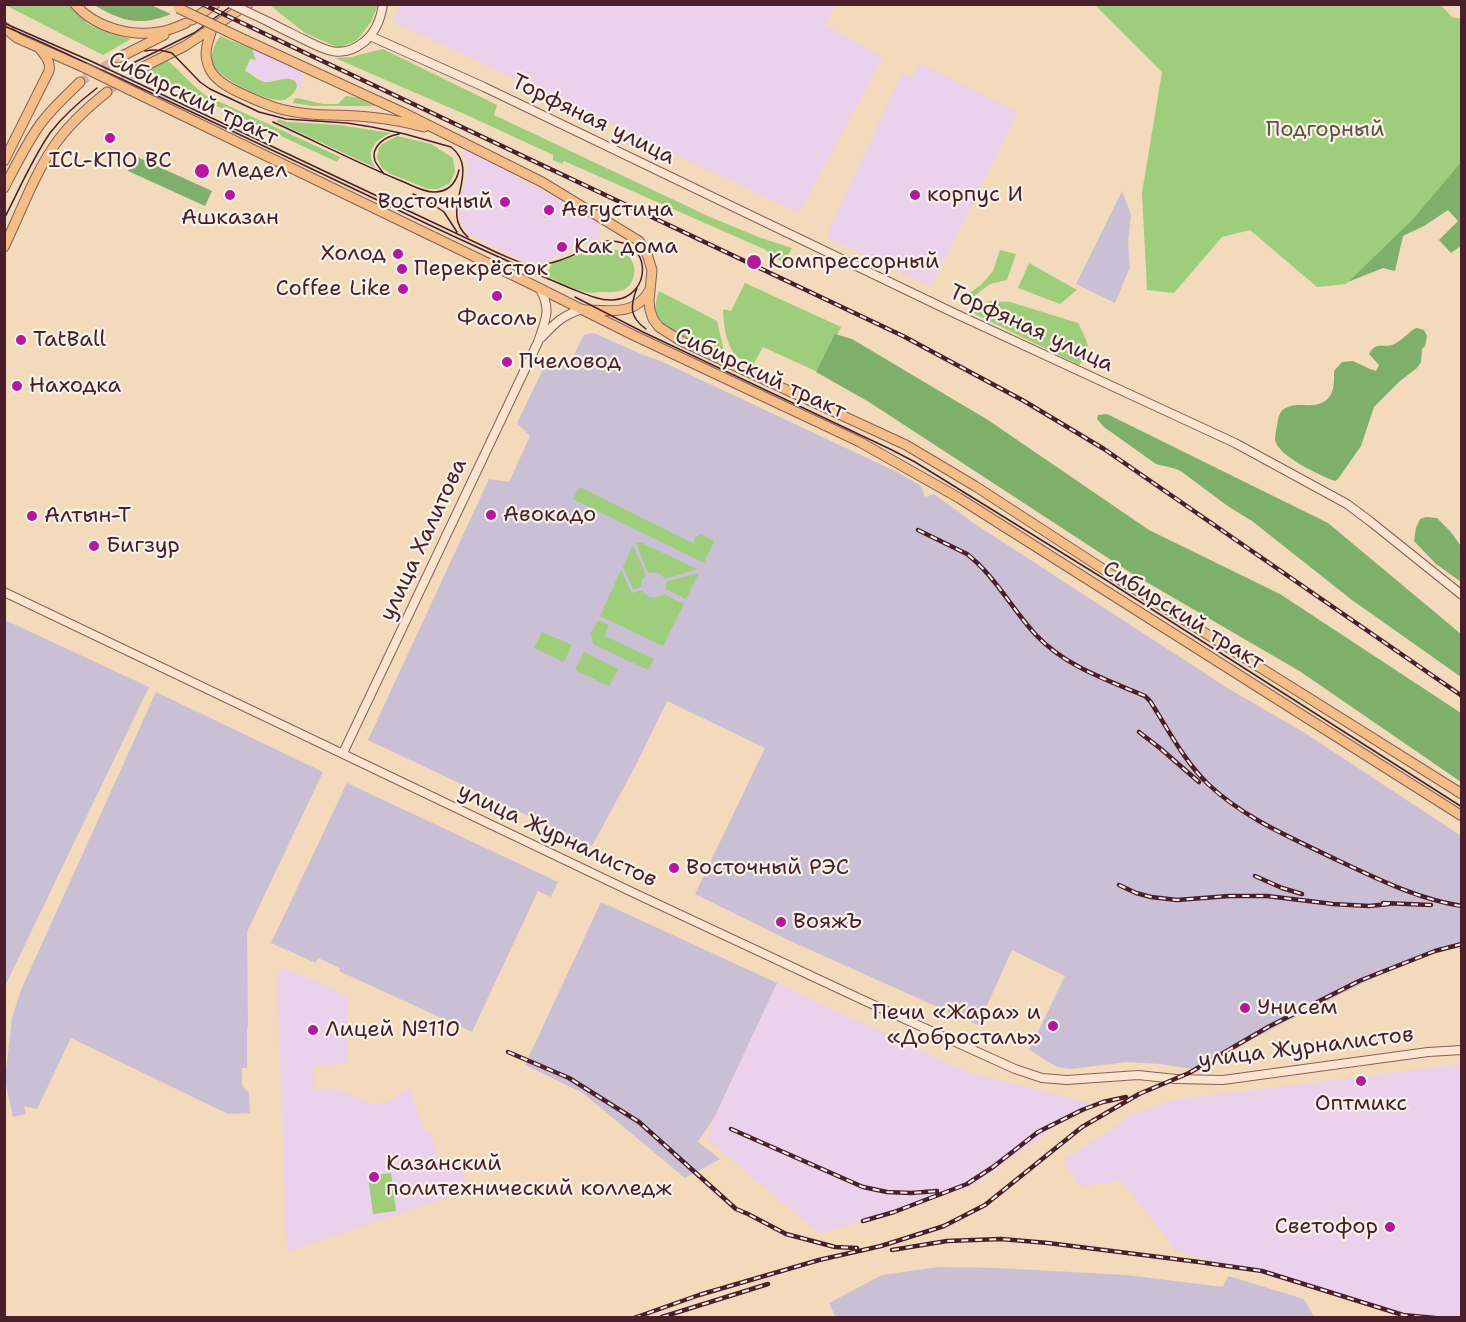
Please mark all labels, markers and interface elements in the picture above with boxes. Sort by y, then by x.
street label: Сибирский тракт [104,46,282,152]
street label: Торфяная улица [507,69,679,171]
park label: Подгорный [1266,117,1384,143]
marker: ICL-КПО ВС [103,131,117,145]
place label: ICL-КПО ВС [48,148,172,174]
place label: Медел [216,158,287,184]
marker: Медел [193,162,211,180]
place label: корпус И [927,182,1023,208]
marker: Ашказан [223,188,237,202]
marker: корпус И [908,188,922,202]
place label: Восточный [377,189,493,215]
marker: Восточный [498,195,512,209]
place label: Августина [561,197,673,223]
marker: Августина [542,203,556,217]
place label: Ашказан [181,205,279,231]
place label: Как дома [574,234,678,260]
marker: Как дома [555,240,569,254]
place label: Холод [321,241,386,267]
marker: Холод [391,247,405,261]
place label: Компрессорный [768,249,939,275]
marker: Компрессорный [745,253,763,271]
place label: Перекрёсток [414,256,548,282]
marker: Перекрёсток [395,262,409,276]
place label: Coffee Like [275,276,391,302]
street label: Торфяная улица [945,279,1117,379]
marker: Coffee Like [396,282,410,296]
marker: Фасоль [490,289,504,303]
place label: Фасоль [457,306,537,332]
street label: Сибирский тракт [670,323,850,425]
place label: TatBall [33,327,106,353]
marker: TatBall [14,333,28,347]
place label: Пчеловод [519,349,621,375]
marker: Пчеловод [500,355,514,369]
place label: Находка [29,373,121,399]
marker: Находка [10,379,24,393]
street label: улица Халитова [375,455,473,625]
place label: Авокадо [503,502,596,528]
place label: Алтын-Т [44,503,131,529]
marker: Авокадо [484,508,498,522]
marker: Алтын-Т [25,509,39,523]
place label: Бигзур [106,533,180,559]
marker: Бигзур [87,539,101,553]
street label: Сибирский тракт [1097,556,1269,676]
street label: улица Журналистов [453,778,661,894]
place label: Восточный РЭС [686,855,849,881]
marker: Восточный РЭС [667,861,681,875]
place label: ВояжЪ [793,909,862,935]
marker: ВояжЪ [774,915,788,929]
place label: Унисем [1257,995,1337,1021]
place label: Печи «Жара» и «Добросталь» [872,1000,1041,1052]
marker: Унисем [1238,1001,1252,1015]
place label: Лицей №110 [325,1017,460,1043]
marker: Печи «Жара» и «Добросталь» [1046,1019,1060,1033]
street label: улица Журналистов [1197,1022,1415,1074]
marker: Лицей №110 [306,1023,320,1037]
marker: Оптмикс [1354,1074,1368,1088]
place label: Оптмикс [1315,1091,1407,1117]
place label: Казанский политехнический колледж [386,1151,672,1202]
marker: Казанский политехнический колледж [367,1170,381,1184]
place label: Светофор [1275,1214,1378,1240]
marker: Светофор [1383,1220,1397,1234]

